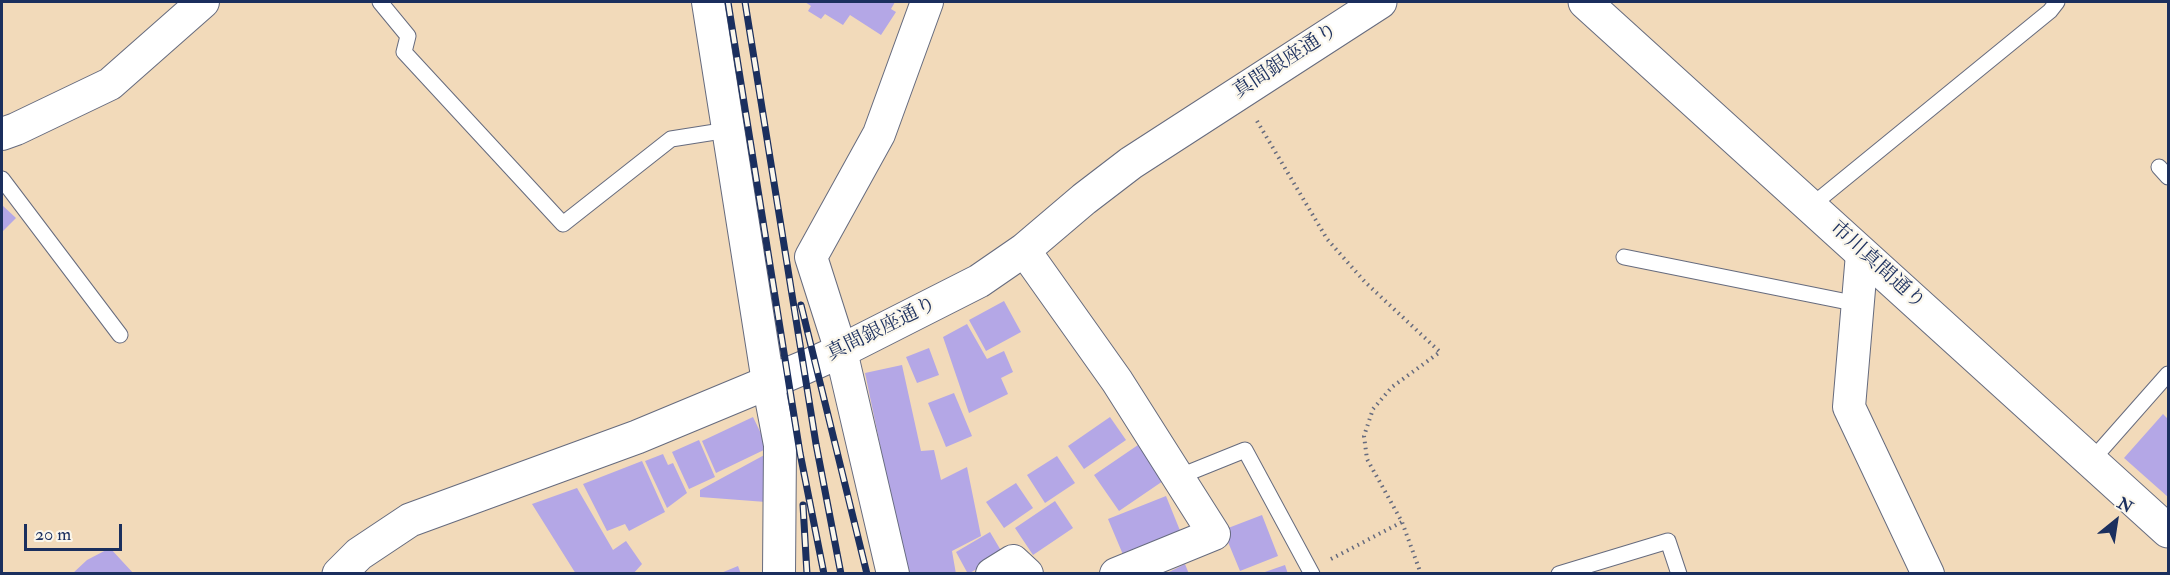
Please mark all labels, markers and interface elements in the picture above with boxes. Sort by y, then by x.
street label: 真間銀座通り [1229,19,1343,105]
street label: 市川真間通り [1824,217,1930,315]
street label: 真間銀座通り [823,293,941,367]
north arrow [2086,491,2146,551]
text: N [2114,493,2136,518]
scale bar [27,512,124,550]
text: 20 m [35,523,71,546]

